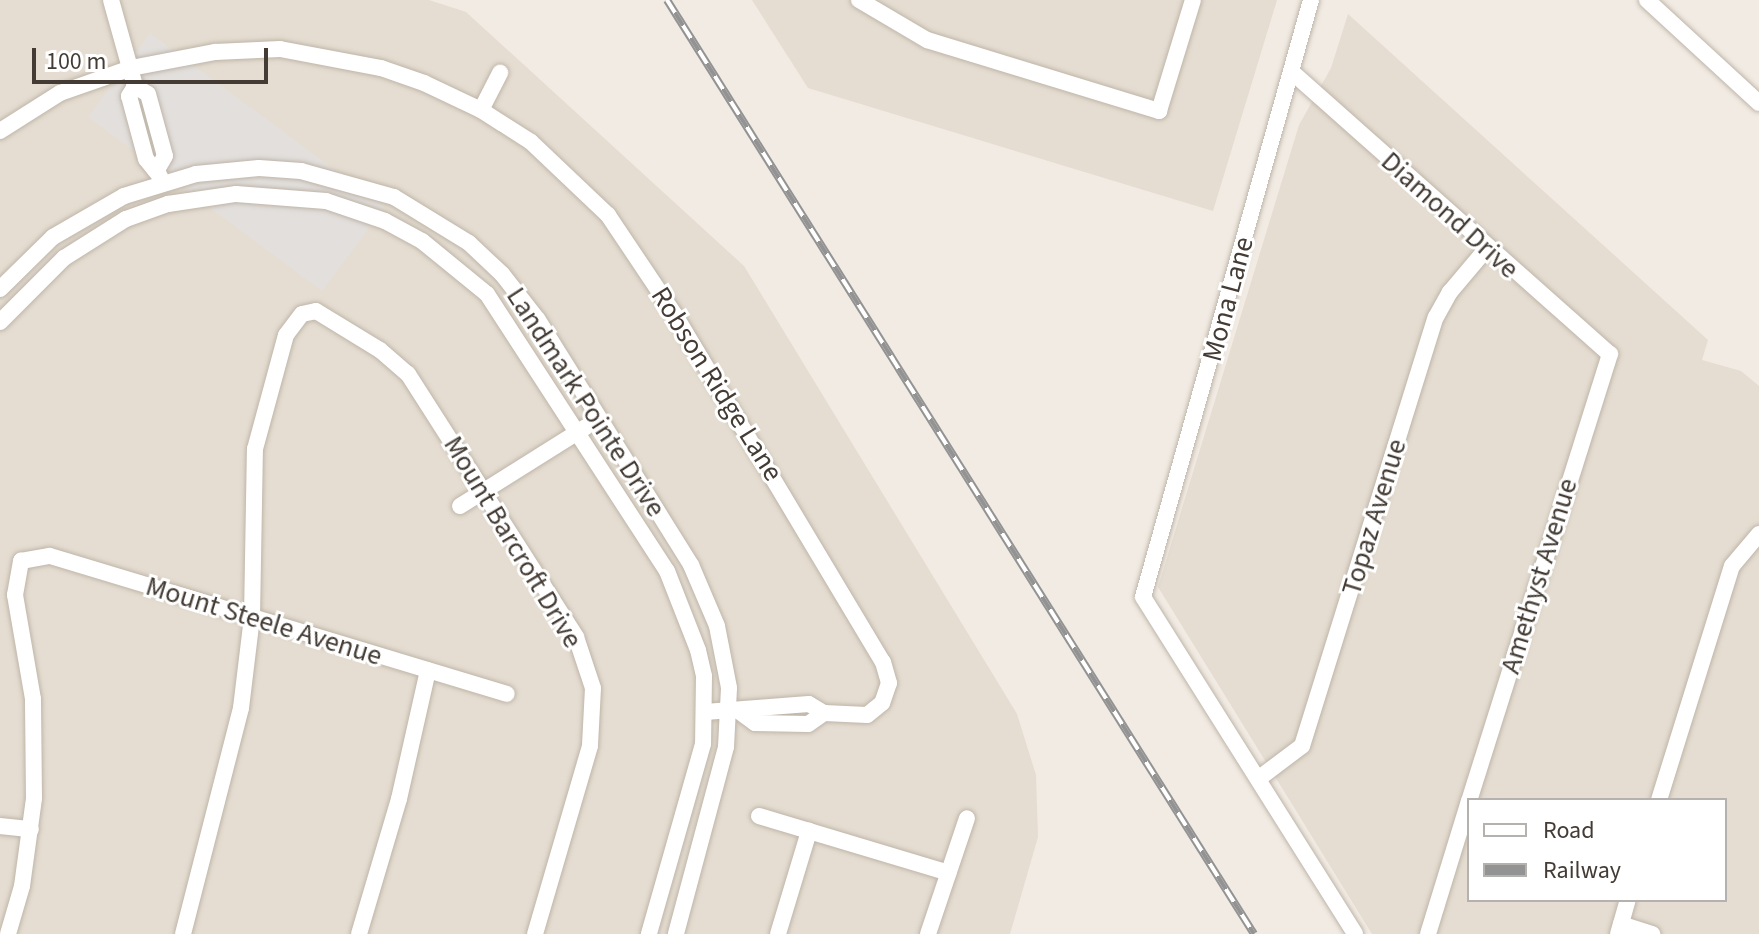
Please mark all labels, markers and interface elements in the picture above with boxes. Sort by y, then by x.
scale bar [36,32,272,82]
text: 100 m [46,44,106,79]
street label: Diamond Drive [1374,144,1526,286]
street label: Mona Lane [1195,233,1261,365]
street label: Landmark Pointe Drive [499,281,673,523]
street label: Robson Ridge Lane [644,281,790,487]
street label: Mount Barcroft Drive [436,430,590,654]
street label: Topaz Avenue [1334,435,1414,599]
street label: Amethyst Avenue [1493,474,1585,678]
street label: Mount Steele Avenue [142,569,386,673]
legend [1467,798,1727,902]
text: Road [1543,813,1595,848]
text: Railway [1543,853,1621,888]

